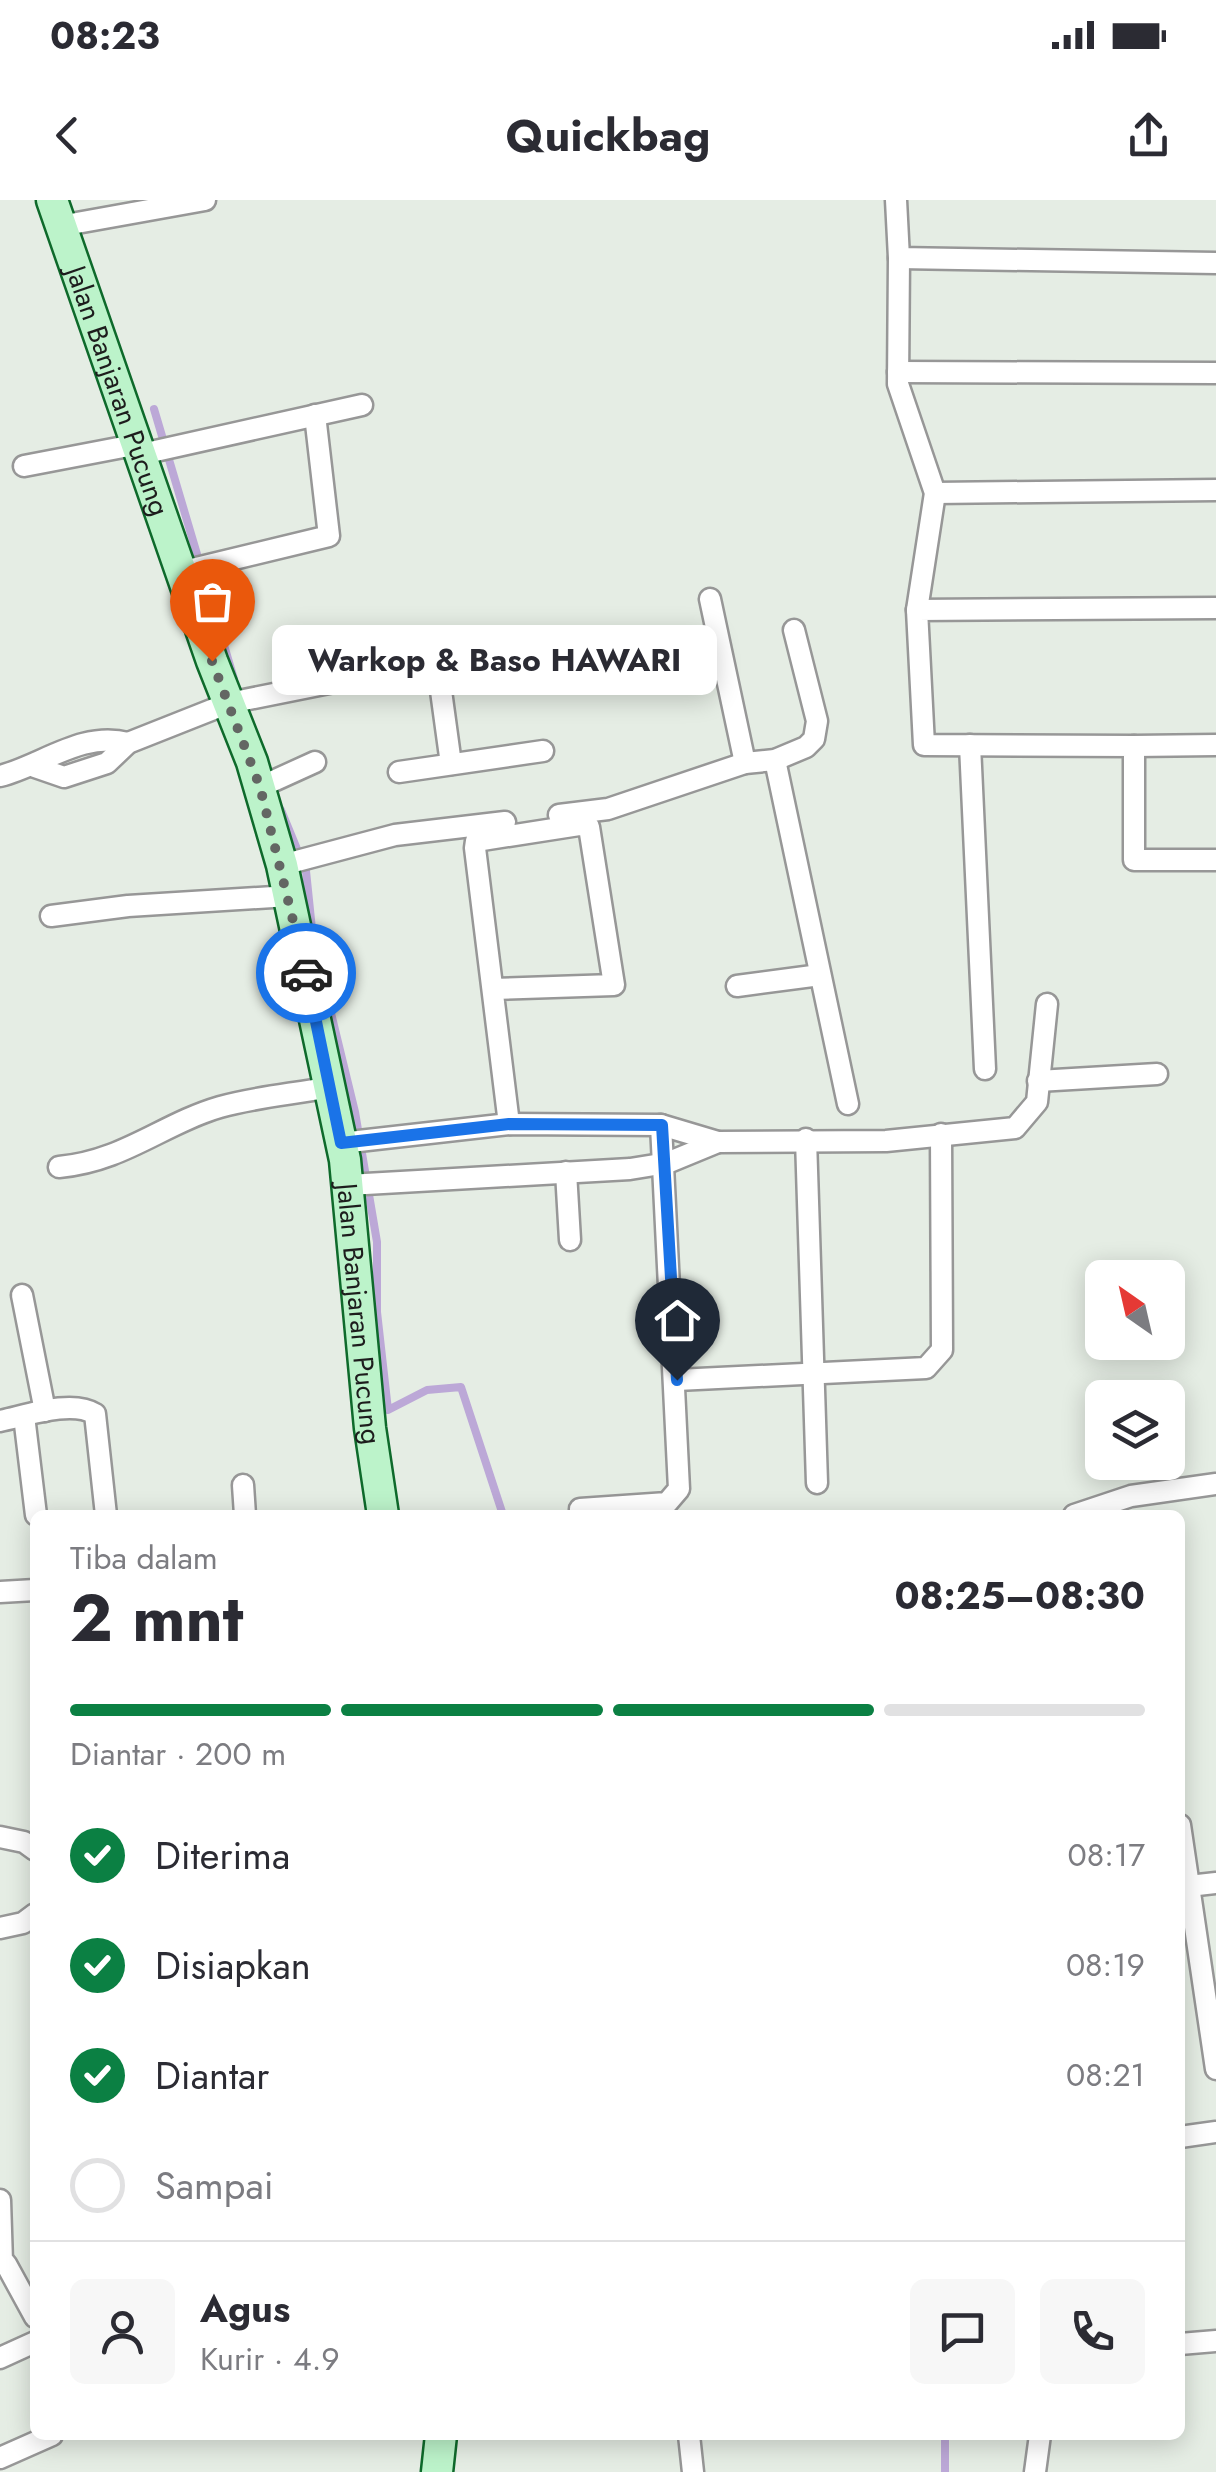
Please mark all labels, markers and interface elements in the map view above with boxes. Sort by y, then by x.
text: 08:23 [50,8,160,63]
text: Quickbag [506,103,710,168]
icon: back [40,108,95,163]
icon: share [1121,108,1176,163]
street label: Jalan Banjaran Pucung [54,257,180,521]
pin [170,559,255,662]
icon: bag [185,574,240,629]
callout: Warkop & Baso HAWARI [272,626,717,696]
text: Warkop & Baso HAWARI [308,637,681,683]
courier [256,923,356,1023]
icon: car [279,946,334,1001]
street label: Jalan Banjaran Pucung [326,1178,392,1447]
north arrow [1085,1260,1185,1360]
map controls [1085,1260,1185,1480]
pin [635,1278,720,1381]
icon: home [650,1293,705,1348]
button: layers [1085,1380,1185,1480]
text: Tiba dalam [70,1535,218,1581]
text: 08:25–08:30 [895,1568,1145,1623]
text: 2 mnt [70,1571,244,1665]
text: Diantar · 200 m [70,1731,286,1777]
icon: check [70,1828,125,1883]
text: Diterima [155,1828,290,1883]
text: 08:17 [1068,1832,1145,1878]
icon: check [70,1938,125,1993]
text: Disiapkan [155,1938,311,1993]
text: 08:19 [1066,1942,1145,1988]
icon: check [70,2048,125,2103]
text: Diantar [155,2048,269,2103]
text: 08:21 [1066,2052,1145,2098]
text: Sampai [155,2158,274,2213]
button: person [70,2279,175,2384]
button: chat [910,2279,1015,2384]
button: phone [1040,2279,1145,2384]
text: Agus [200,2281,290,2336]
text: Kurir · 4.9 [200,2336,340,2382]

